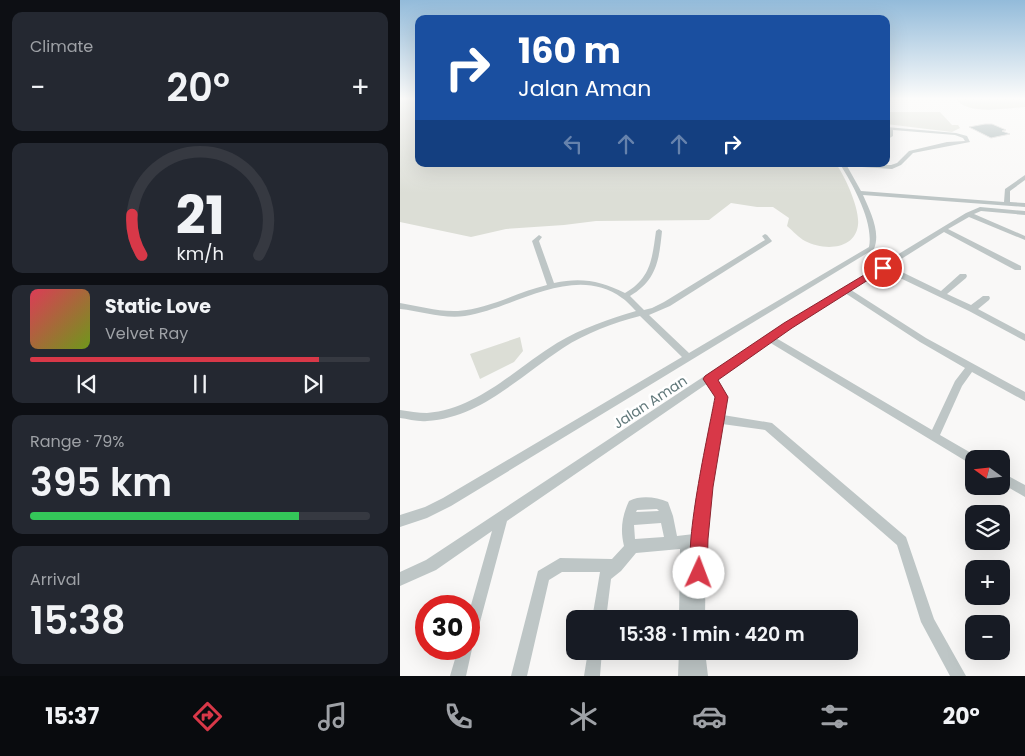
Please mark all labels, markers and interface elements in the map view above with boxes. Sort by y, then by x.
text: 160 m [518,26,621,75]
text: Climate [30,35,93,58]
icon: right [435,35,500,100]
text: 20° [167,61,230,114]
text: − [30,68,45,107]
text: + [351,68,370,107]
text: Jalan Aman [518,73,651,104]
icon: left [559,130,587,158]
icon: ahead [612,130,640,158]
icon: ahead [665,130,693,158]
icon: right [718,130,746,158]
text: 21 [175,179,225,252]
text: km/h [176,241,224,266]
pin [862,247,904,289]
icon: arrive [869,254,897,282]
text: Static Love [105,293,211,320]
text: Velvet Ray [105,322,188,345]
icon: previous [73,370,101,398]
icon: pause [186,370,214,398]
icon: next [299,370,327,398]
street label: Jalan Aman [609,371,691,433]
text: Range · 79% [30,430,124,453]
north arrow [965,450,1010,495]
map controls [965,450,1010,660]
text: 395 km [30,456,172,509]
button: layers [965,505,1010,550]
position arrow [672,546,724,598]
button: + [965,560,1010,605]
text: Arrival [30,568,80,591]
text: 15:38 [30,594,125,647]
speed limit sign: 30 [415,595,480,660]
button: − [965,615,1010,660]
text: 15:38 · 1 min · 420 m [619,621,805,648]
icon: directions [190,699,225,734]
icon: music [315,699,350,734]
icon: phone [441,699,476,734]
icon: climate [566,699,601,734]
icon: car [692,699,727,734]
icon: filters [817,699,852,734]
text: 15:37 [45,701,99,732]
text: 20° [943,701,980,732]

